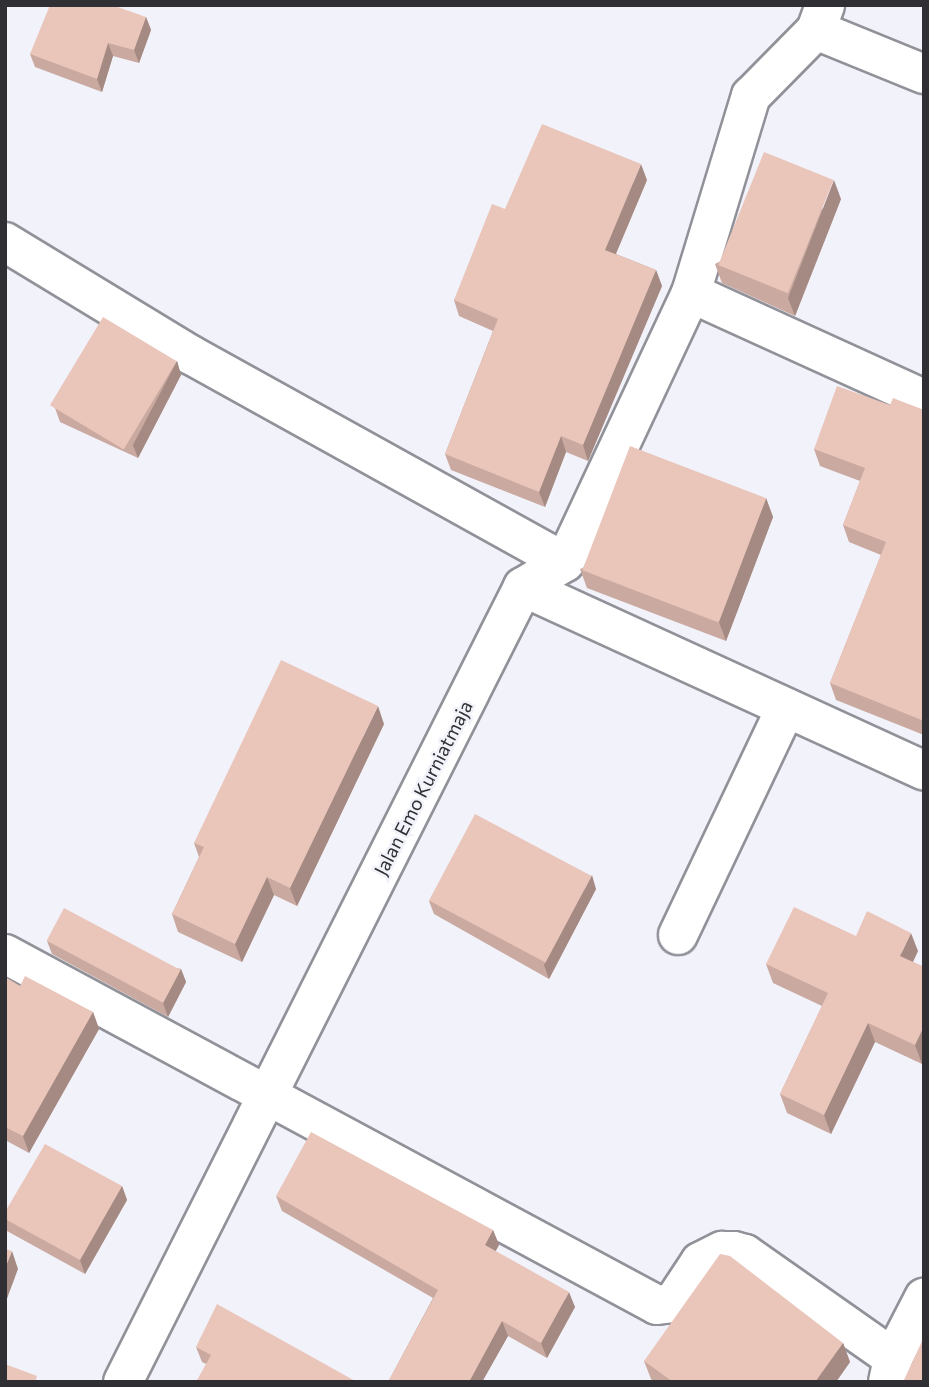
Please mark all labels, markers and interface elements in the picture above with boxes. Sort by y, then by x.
street label: Jalan Emo Kurniatmaja [369,697,477,879]

